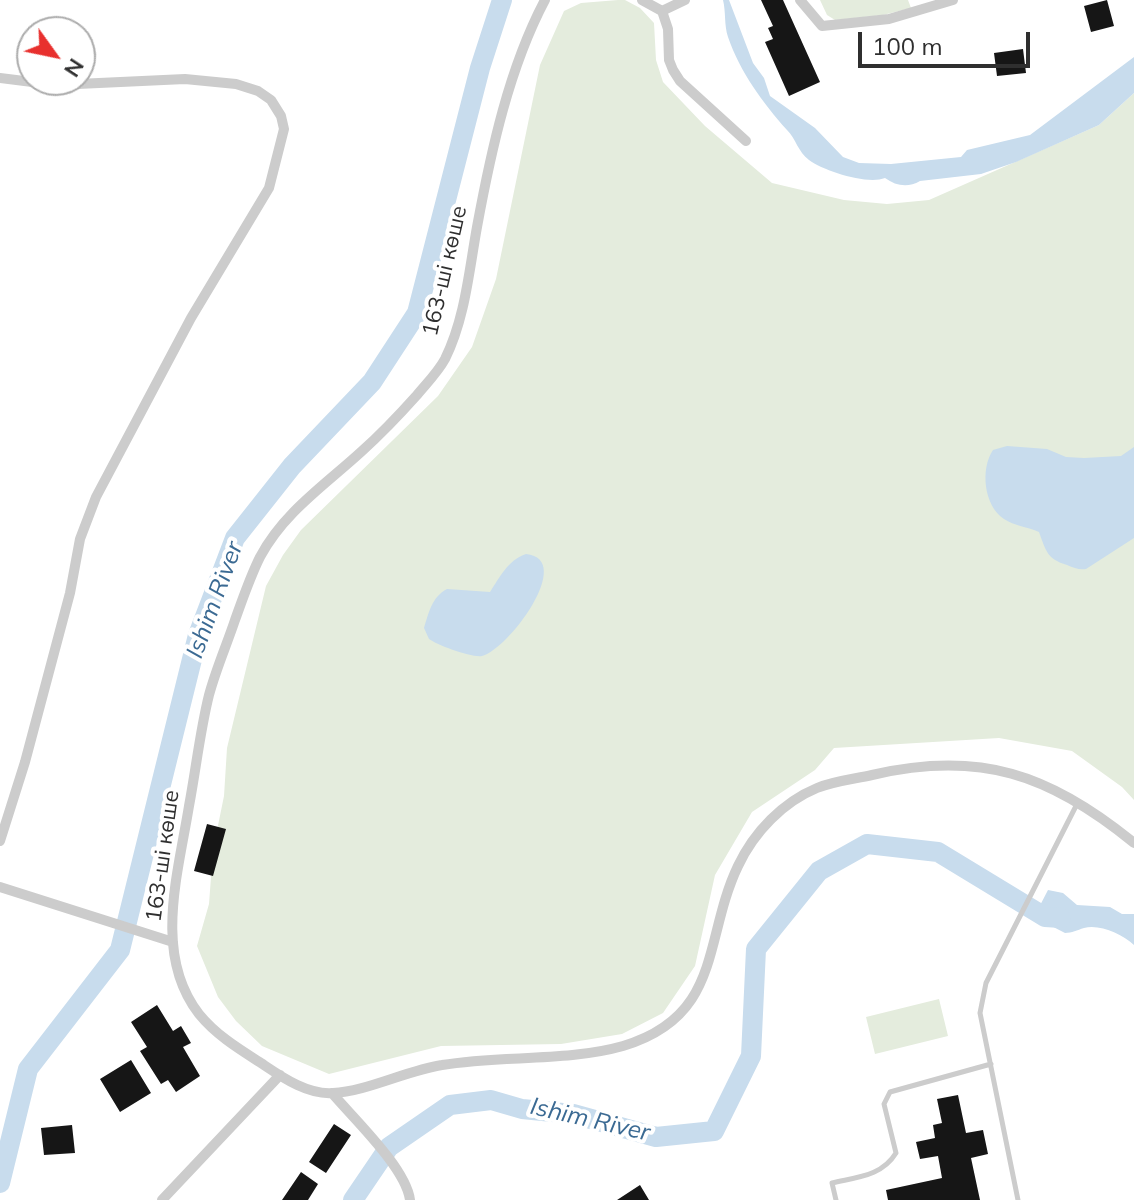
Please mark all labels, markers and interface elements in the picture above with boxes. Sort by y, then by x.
north arrow [16,16,96,96]
scale bar [862,16,1034,66]
text: 100 m [872,31,943,61]
text: N [58,53,91,83]
street label: 163-ші көше [417,203,473,339]
water label: Ishim River [181,538,249,662]
street label: 163-ші көше [141,788,185,924]
water label: Ishim River [527,1092,653,1148]

